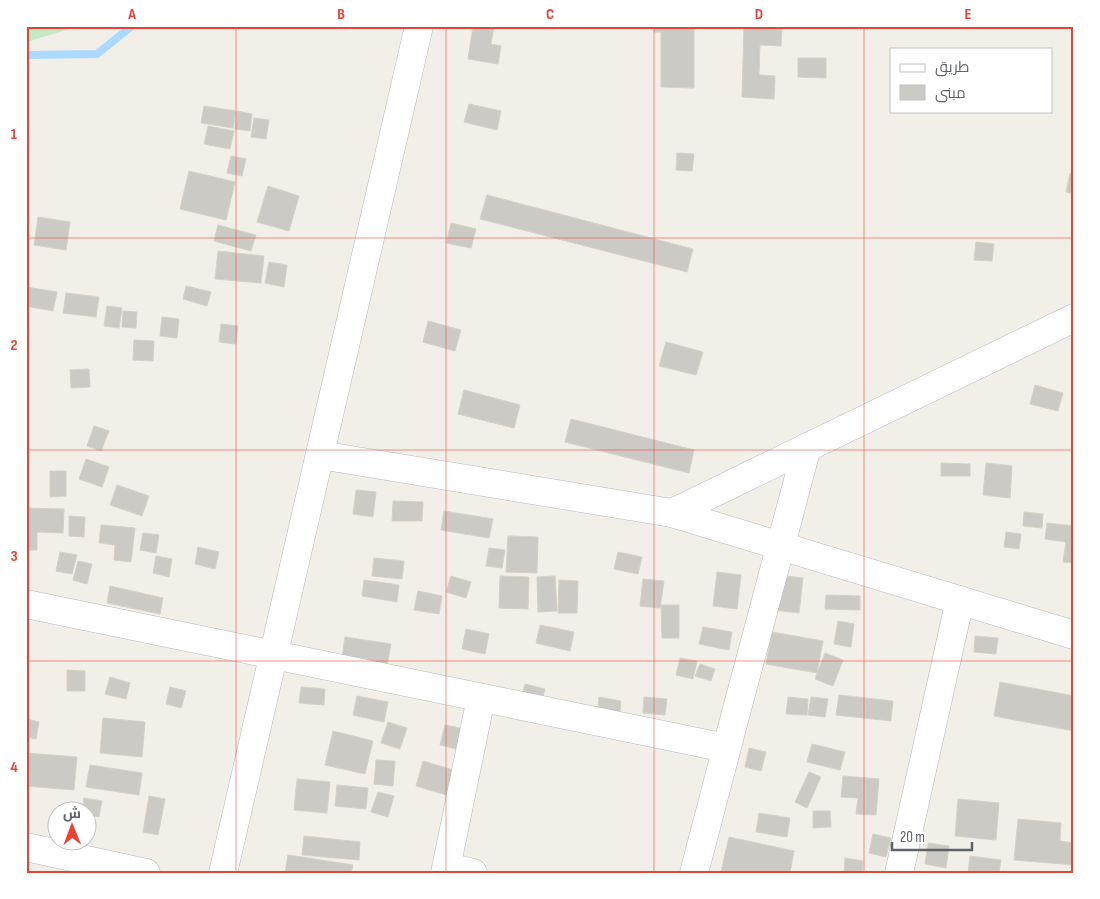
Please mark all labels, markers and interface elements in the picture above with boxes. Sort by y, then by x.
text: A [127,5,136,24]
text: B [337,5,345,24]
text: C [546,5,554,24]
text: D [755,5,763,24]
text: E [965,5,972,24]
legend [890,48,1052,112]
text: طريق [935,58,969,77]
text: مبنى [935,84,966,103]
text: 1 [11,125,18,144]
text: 2 [10,336,18,355]
text: 3 [10,547,18,566]
text: 4 [10,758,18,777]
north arrow [48,802,98,852]
text: ش [63,805,81,822]
scale bar [892,819,972,851]
text: 20 m [900,828,925,847]

